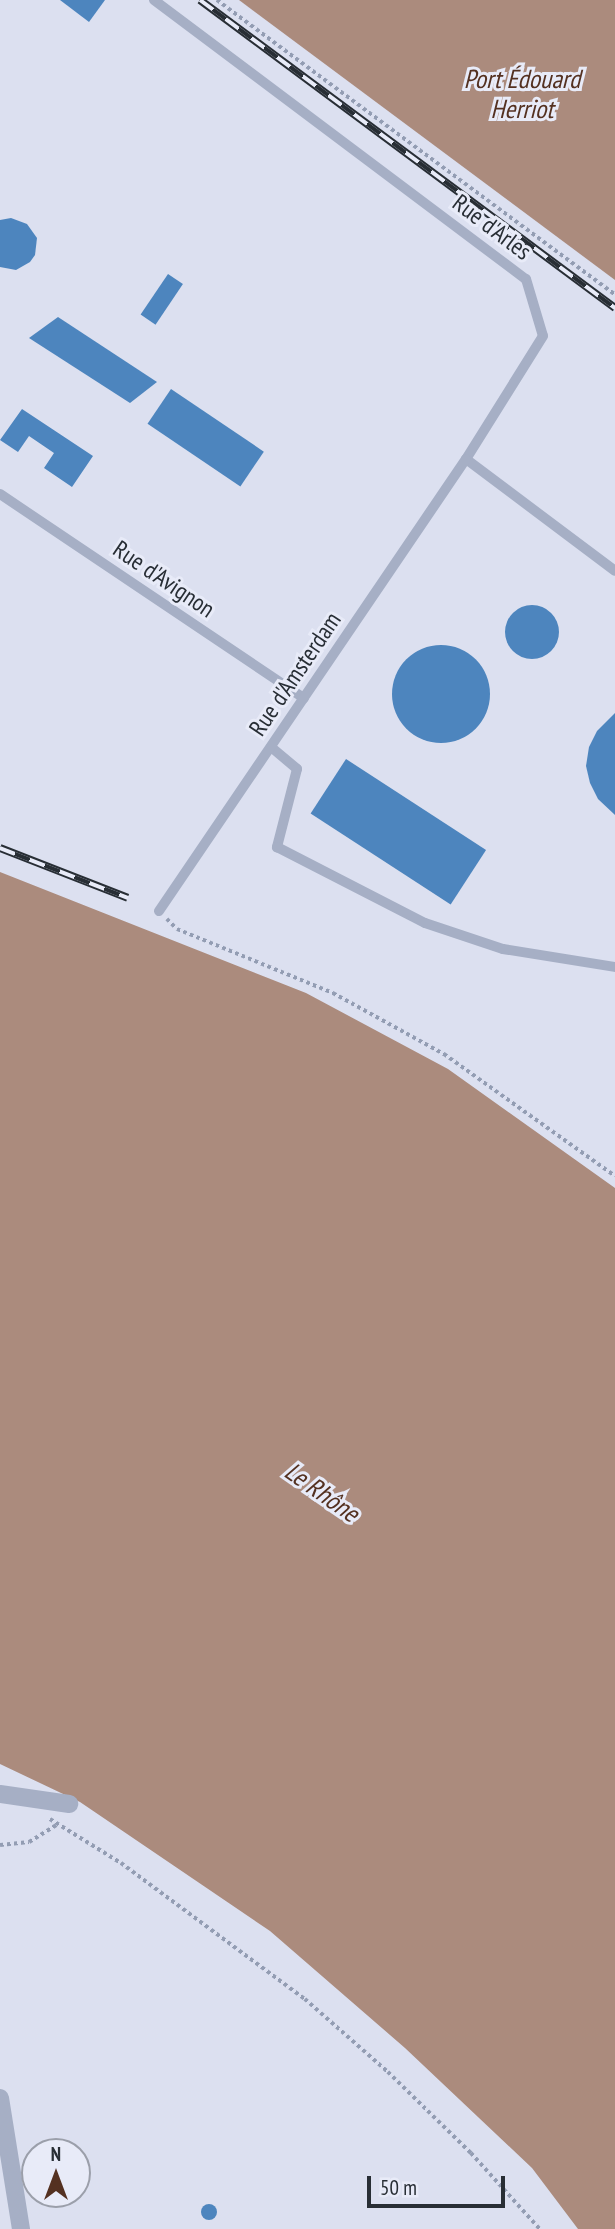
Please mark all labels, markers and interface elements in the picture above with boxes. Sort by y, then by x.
water label: Port Édouard Herriot [464,63,580,124]
street label: Rue d'Arles [447,188,537,266]
street label: Rue d'Avignon [108,535,220,623]
street label: Rue d'Amsterdam [243,607,347,741]
water label: Le Rhône [279,1455,365,1529]
north arrow [21,2138,91,2208]
text: N [51,2142,61,2166]
scale bar [370,2162,508,2206]
text: 50 m [380,2174,417,2201]

